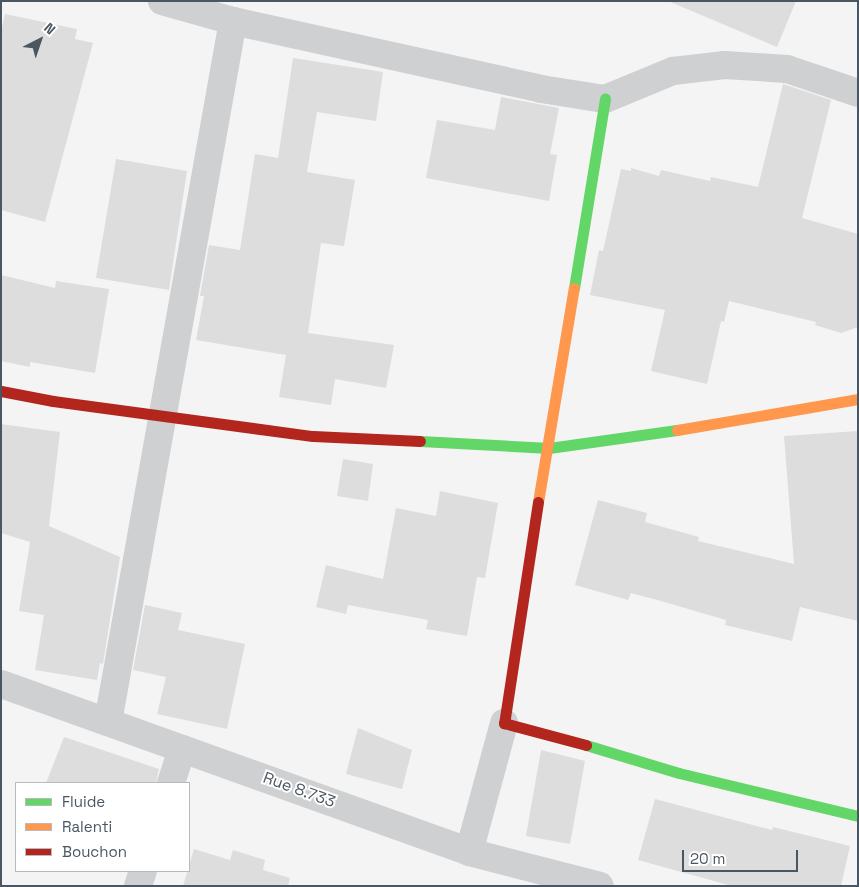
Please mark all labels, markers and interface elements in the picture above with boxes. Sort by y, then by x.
north arrow [15,15,65,65]
text: N [40,19,59,39]
street label: Rue 8.733 [260,768,338,812]
legend [15,782,190,872]
text: Fluide [62,792,105,811]
text: Ralenti [62,817,112,836]
scale bar [684,840,800,872]
text: Bouchon [62,842,127,861]
text: 20 m [690,849,725,868]

